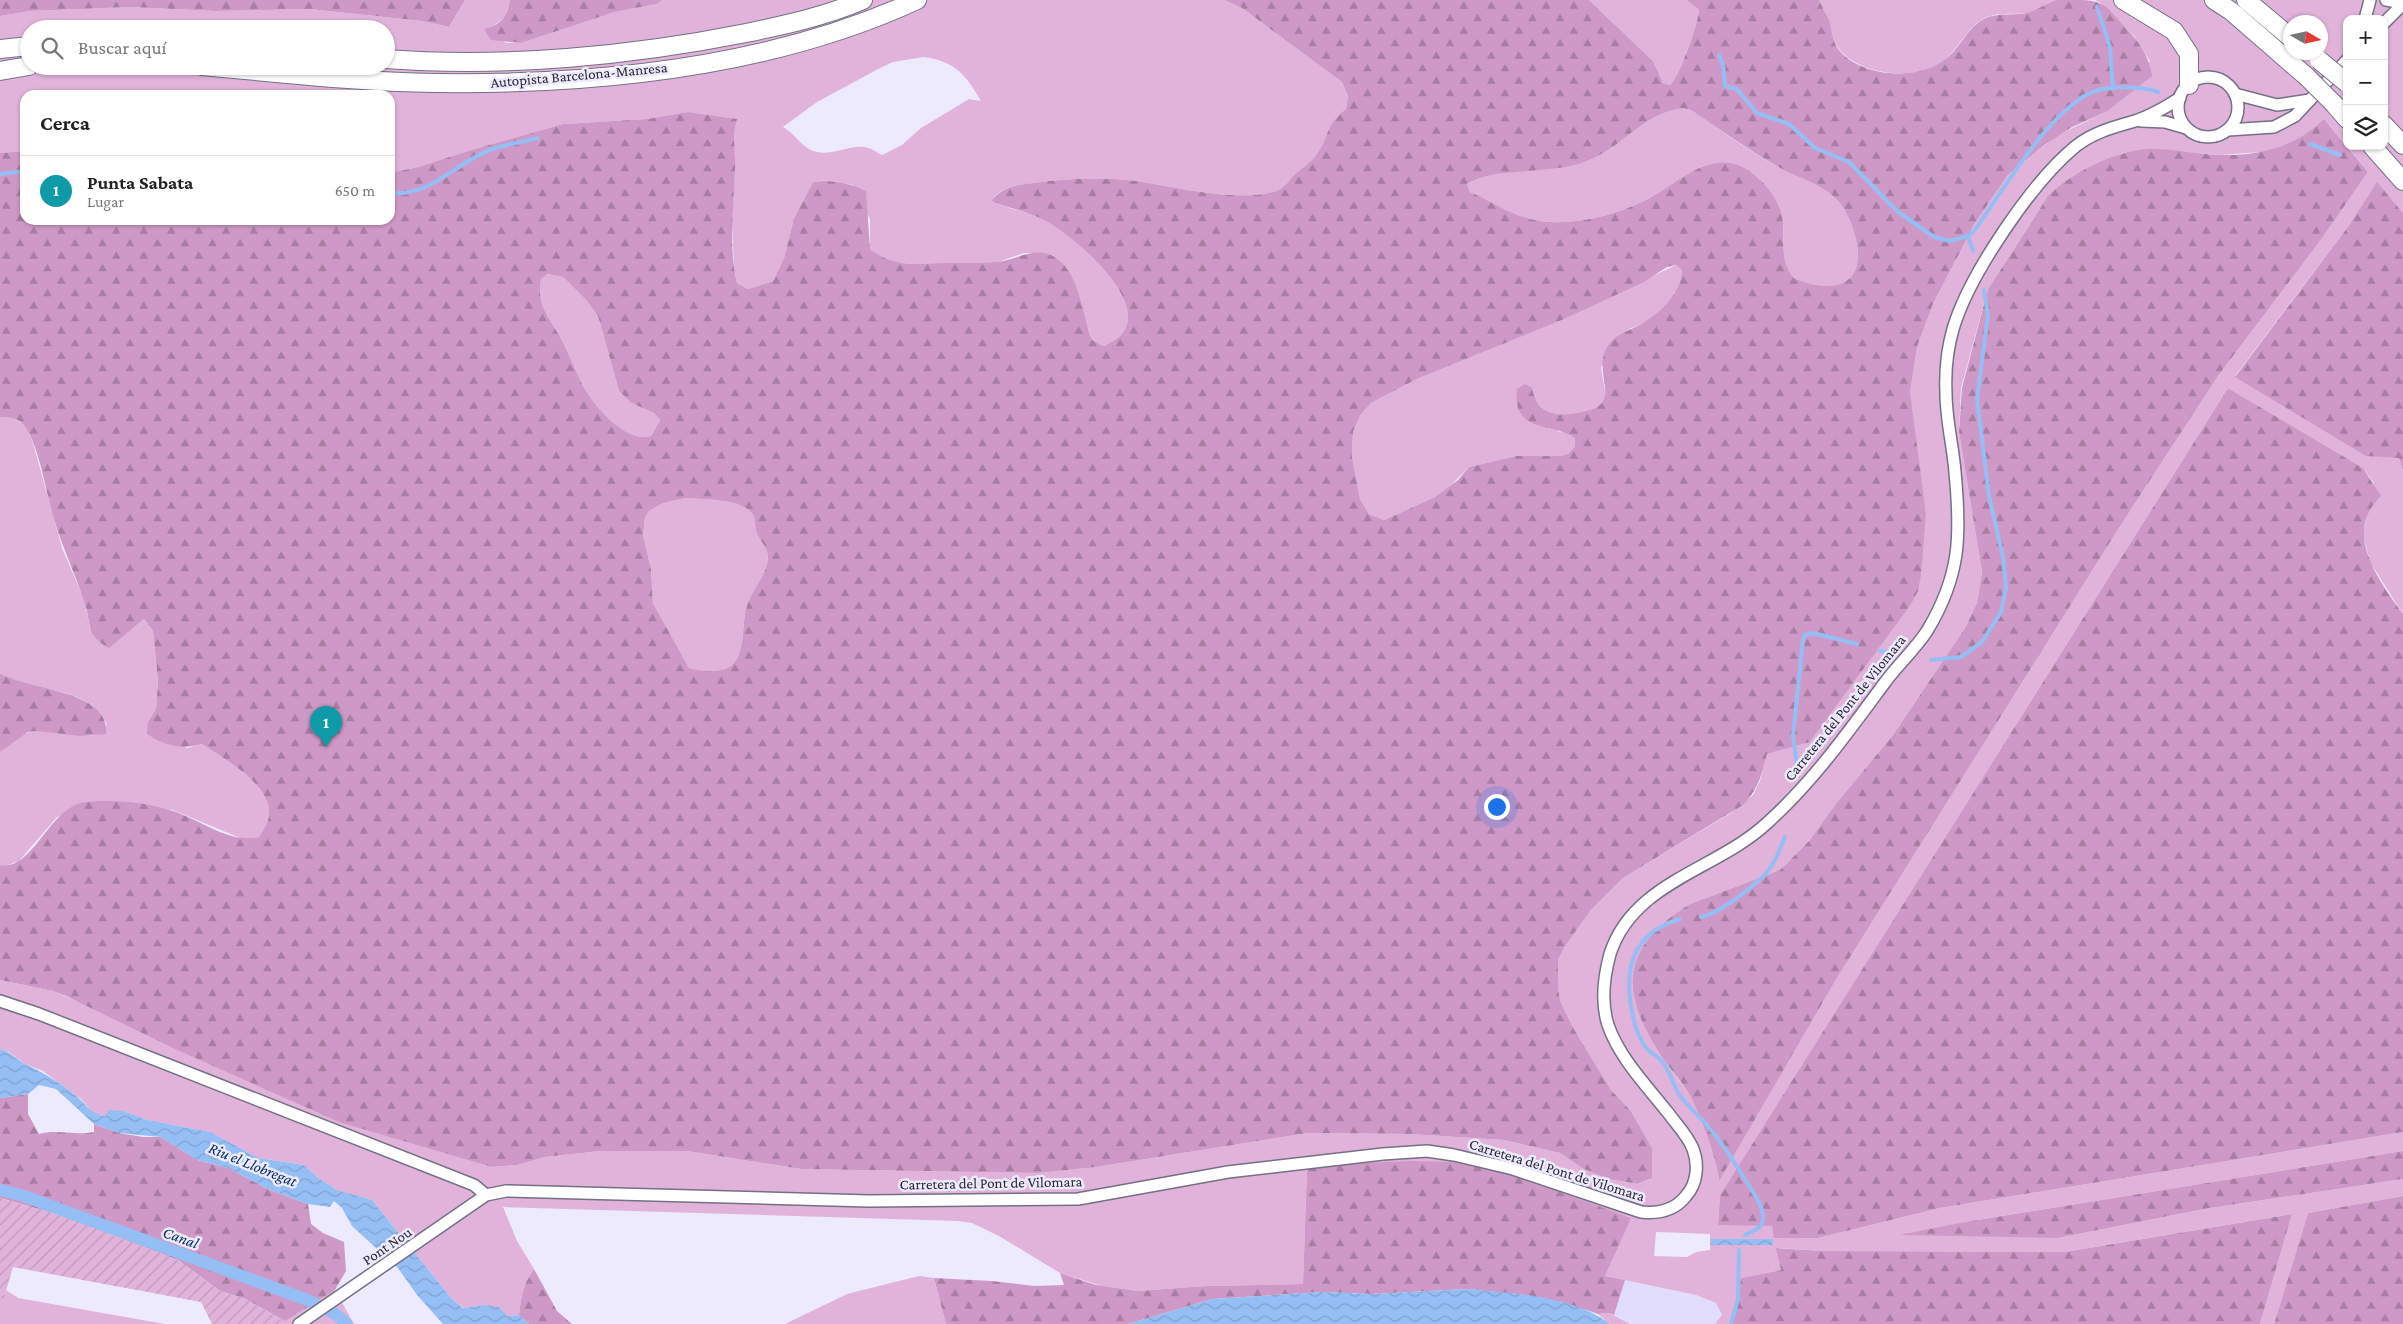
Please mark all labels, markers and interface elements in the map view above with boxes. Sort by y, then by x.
north arrow [2283,15,2328,60]
map controls [2343,15,2388,150]
button: + [2343,15,2388,60]
search box [20,20,395,75]
icon: search [38,34,66,62]
text: Buscar aquí [78,37,167,58]
street label: Autopista Barcelona-Manresa [490,59,668,92]
button: − [2343,60,2388,105]
button: layers [2343,105,2388,150]
text: Cerca [40,111,90,135]
text: Punta Sabata [87,172,193,193]
text: 1 [53,182,59,199]
text: 650 m [335,182,375,199]
text: Lugar [87,193,124,210]
street label: Carretera del Pont de Vilomara [1781,632,1909,784]
pin: 1 [310,706,342,747]
your location [1484,794,1510,820]
street label: Carretera del Pont de Vilomara [1467,1136,1647,1204]
water label: Riu el Llobregat [206,1139,300,1191]
street label: Carretera del Pont de Vilomara [900,1173,1082,1193]
water label: Canal [161,1223,202,1252]
street label: Pont Nou [359,1224,415,1268]

